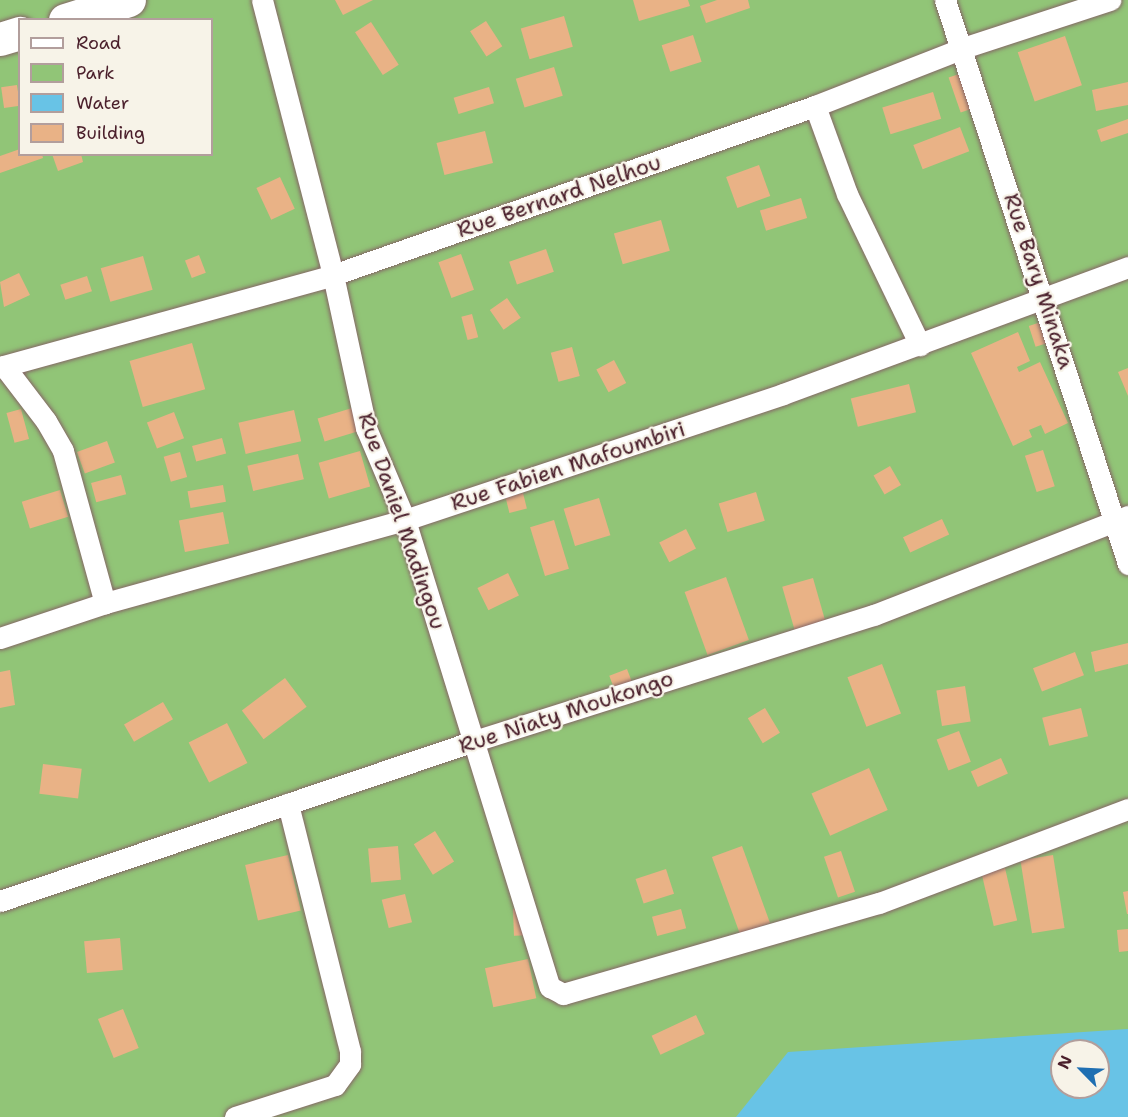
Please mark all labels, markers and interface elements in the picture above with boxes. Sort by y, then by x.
legend [18,18,213,156]
text: Road [76,31,121,55]
text: Park [76,61,115,85]
text: Water [76,91,129,115]
text: Building [76,121,145,145]
street label: Rue Bernard Nelhou [453,149,665,243]
street label: Rue Bary Minaka [998,190,1080,372]
street label: Rue Daniel Madingou [353,409,451,633]
street label: Rue Fabien Mafoumbiri [447,416,689,516]
street label: Rue Niaty Moukongo [455,665,677,759]
north arrow [1050,1039,1110,1099]
text: N [1053,1052,1077,1072]

